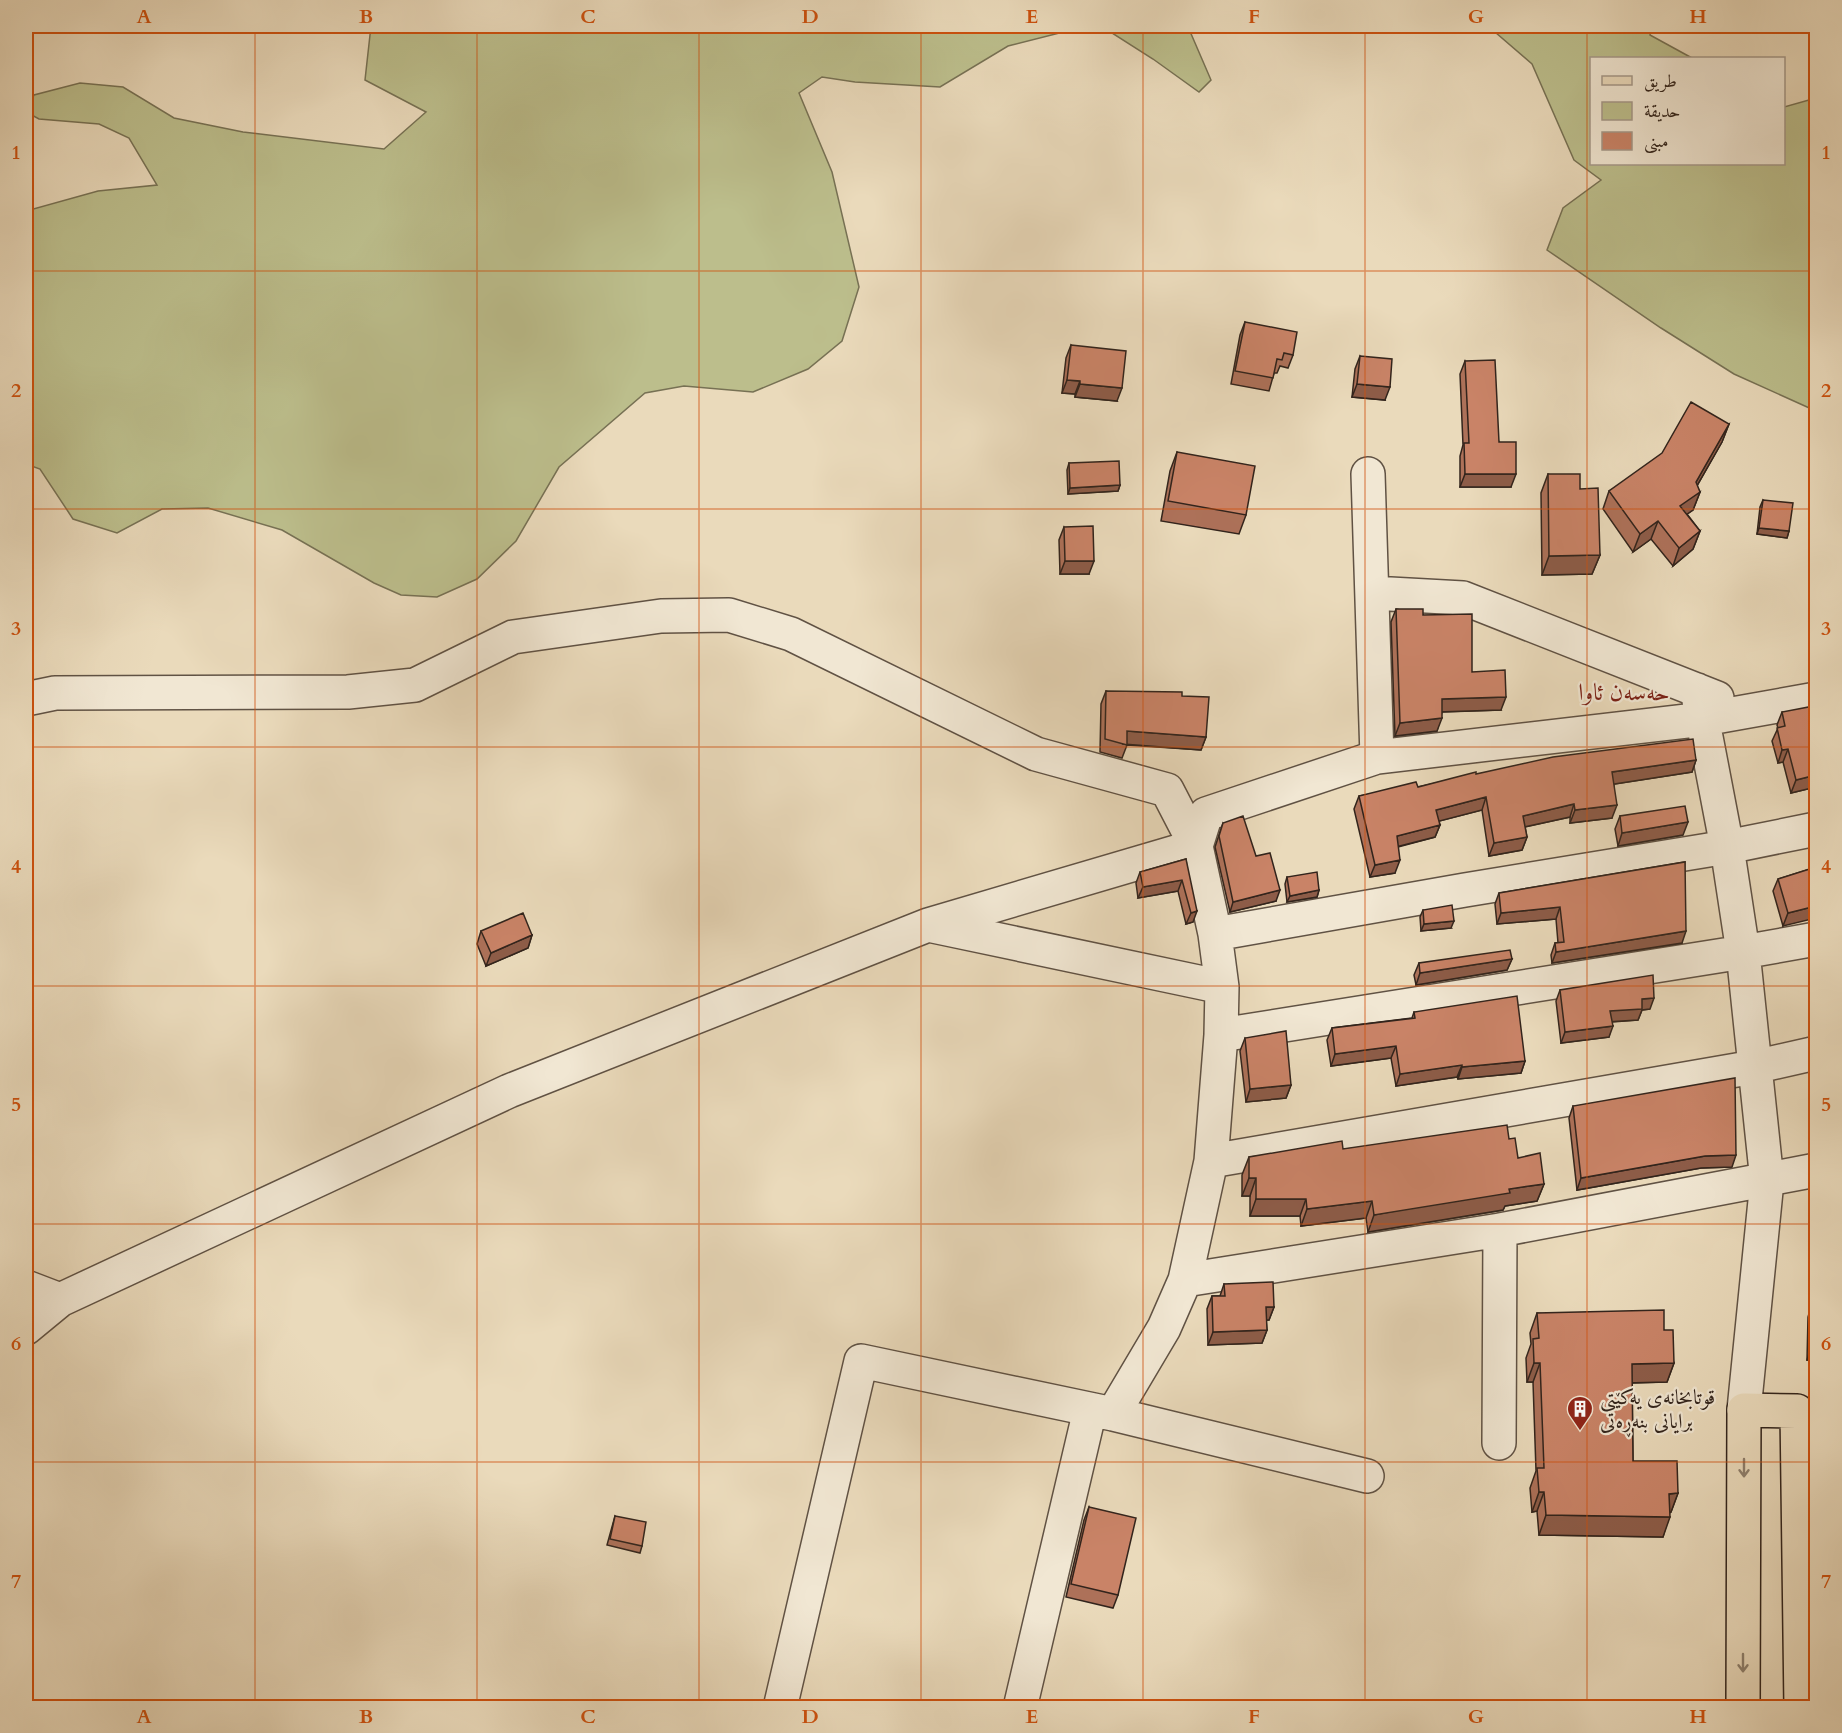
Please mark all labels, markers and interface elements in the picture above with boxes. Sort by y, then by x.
text: A [136,3,152,30]
text: B [359,3,373,30]
text: C [580,3,596,30]
text: D [801,3,819,30]
text: E [1026,3,1038,30]
text: F [1248,3,1260,30]
text: G [1468,3,1484,30]
text: H [1689,3,1707,30]
legend [1590,57,1785,165]
text: طريق [1644,69,1677,94]
text: حديقة [1644,99,1680,124]
text: مبنى [1644,129,1669,154]
text: 1 [11,139,21,166]
text: 1 [1821,139,1831,166]
text: 2 [11,377,21,404]
text: 2 [1821,377,1831,404]
text: 3 [11,615,21,642]
text: 3 [1821,615,1831,642]
district label: حەسەن ئاوا [1578,676,1670,709]
text: 4 [11,853,21,880]
text: 4 [1821,853,1831,880]
text: 5 [11,1091,21,1118]
text: 5 [1821,1091,1831,1118]
text: 6 [11,1330,21,1357]
text: 6 [1821,1330,1831,1357]
place label: قوتابخانەی یەکێتی برایانی بنەڕەتی [1600,1383,1715,1438]
building icon: قوتابخانەی یەکێتی برایانی بنەڕەتی [1565,1394,1595,1432]
one-way arrow [1738,1458,1750,1478]
text: 7 [11,1568,21,1595]
text: 7 [1821,1568,1831,1595]
one-way arrow [1737,1653,1749,1673]
text: A [136,1703,152,1730]
text: B [359,1703,373,1730]
text: C [580,1703,596,1730]
text: D [801,1703,819,1730]
text: E [1026,1703,1038,1730]
text: F [1248,1703,1260,1730]
text: G [1468,1703,1484,1730]
text: H [1689,1703,1707,1730]

